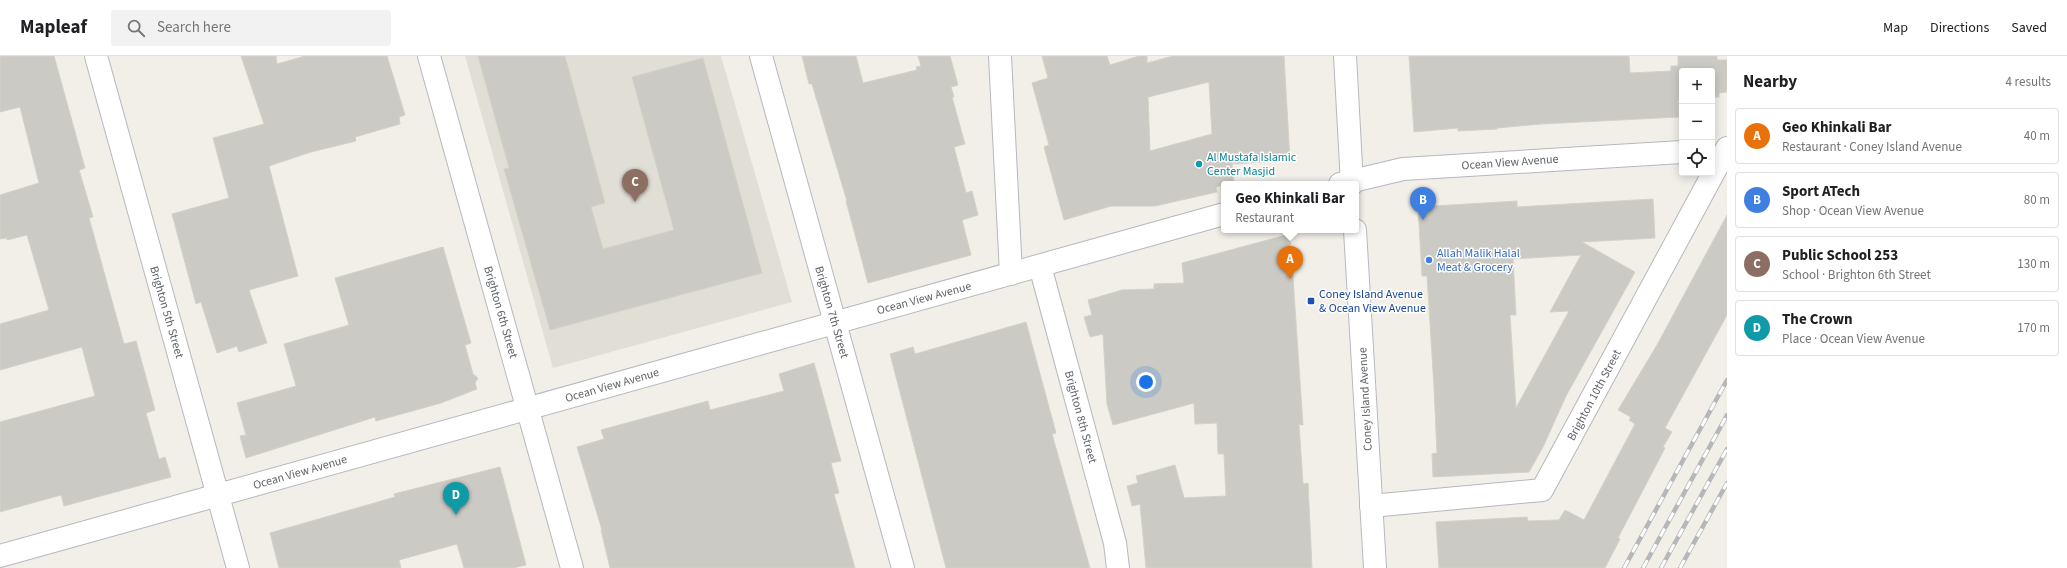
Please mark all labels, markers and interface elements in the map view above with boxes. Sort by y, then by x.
search box [111,10,391,46]
text: Mapleaf [20,14,87,41]
icon: search [125,17,147,39]
text: Search here [157,17,231,38]
text: Map [1883,18,1908,38]
text: Directions [1930,18,1989,38]
text: Saved [2011,18,2047,38]
map controls [1679,68,1715,176]
button: + [1679,68,1715,104]
text: Nearby [1743,70,1797,94]
text: 4 results [2006,73,2051,91]
button: − [1679,104,1715,140]
text: Geo Khinkali Bar [1782,117,1892,138]
text: A [1753,127,1761,145]
text: 40 m [2024,127,2050,145]
text: Restaurant · Coney Island Avenue [1782,138,1962,156]
button: locate [1679,140,1715,176]
place label: Al Mustafa Islamic Center Masjid [1207,149,1297,180]
street label: Ocean View Avenue [1461,151,1559,174]
marker: Al Mustafa Islamic Center Masjid [1194,159,1204,169]
pin: C [622,169,648,202]
popup [1221,181,1359,233]
text: Sport ATech [1782,181,1860,202]
pin: B [1410,187,1436,220]
text: Geo Khinkali Bar [1235,188,1345,209]
text: B [1753,191,1761,209]
text: 80 m [2024,191,2050,209]
text: Shop · Ocean View Avenue [1782,202,1924,220]
text: Restaurant [1235,209,1294,227]
place label: Allah Malik Halal Meat & Grocery [1437,245,1520,276]
text: Public School 253 [1782,245,1898,266]
pin: A [1277,246,1303,279]
marker: Allah Malik Halal Meat & Grocery [1424,255,1434,265]
text: C [1753,255,1761,273]
text: 130 m [2017,255,2050,273]
street label: Brighton 5th Street [145,264,188,360]
street label: Brighton 6th Street [479,264,522,360]
street label: Brighton 7th Street [810,264,853,360]
text: School · Brighton 6th Street [1782,266,1931,284]
street label: Ocean View Avenue [875,278,973,319]
place label: Coney Island Avenue & Ocean View Avenue [1319,286,1426,317]
marker: Coney Island Avenue & Ocean View Avenue [1306,296,1316,306]
text: The Crown [1782,309,1853,330]
text: D [1753,319,1761,337]
text: 170 m [2017,319,2050,337]
text: Place · Ocean View Avenue [1782,330,1925,348]
street label: Coney Island Avenue [1354,347,1377,451]
street label: Brighton 10th Street [1563,347,1626,444]
street label: Ocean View Avenue [563,364,661,407]
street label: Brighton 8th Street [1060,369,1101,465]
your location [1136,372,1156,392]
street label: Ocean View Avenue [251,451,349,494]
pin: D [443,482,469,515]

